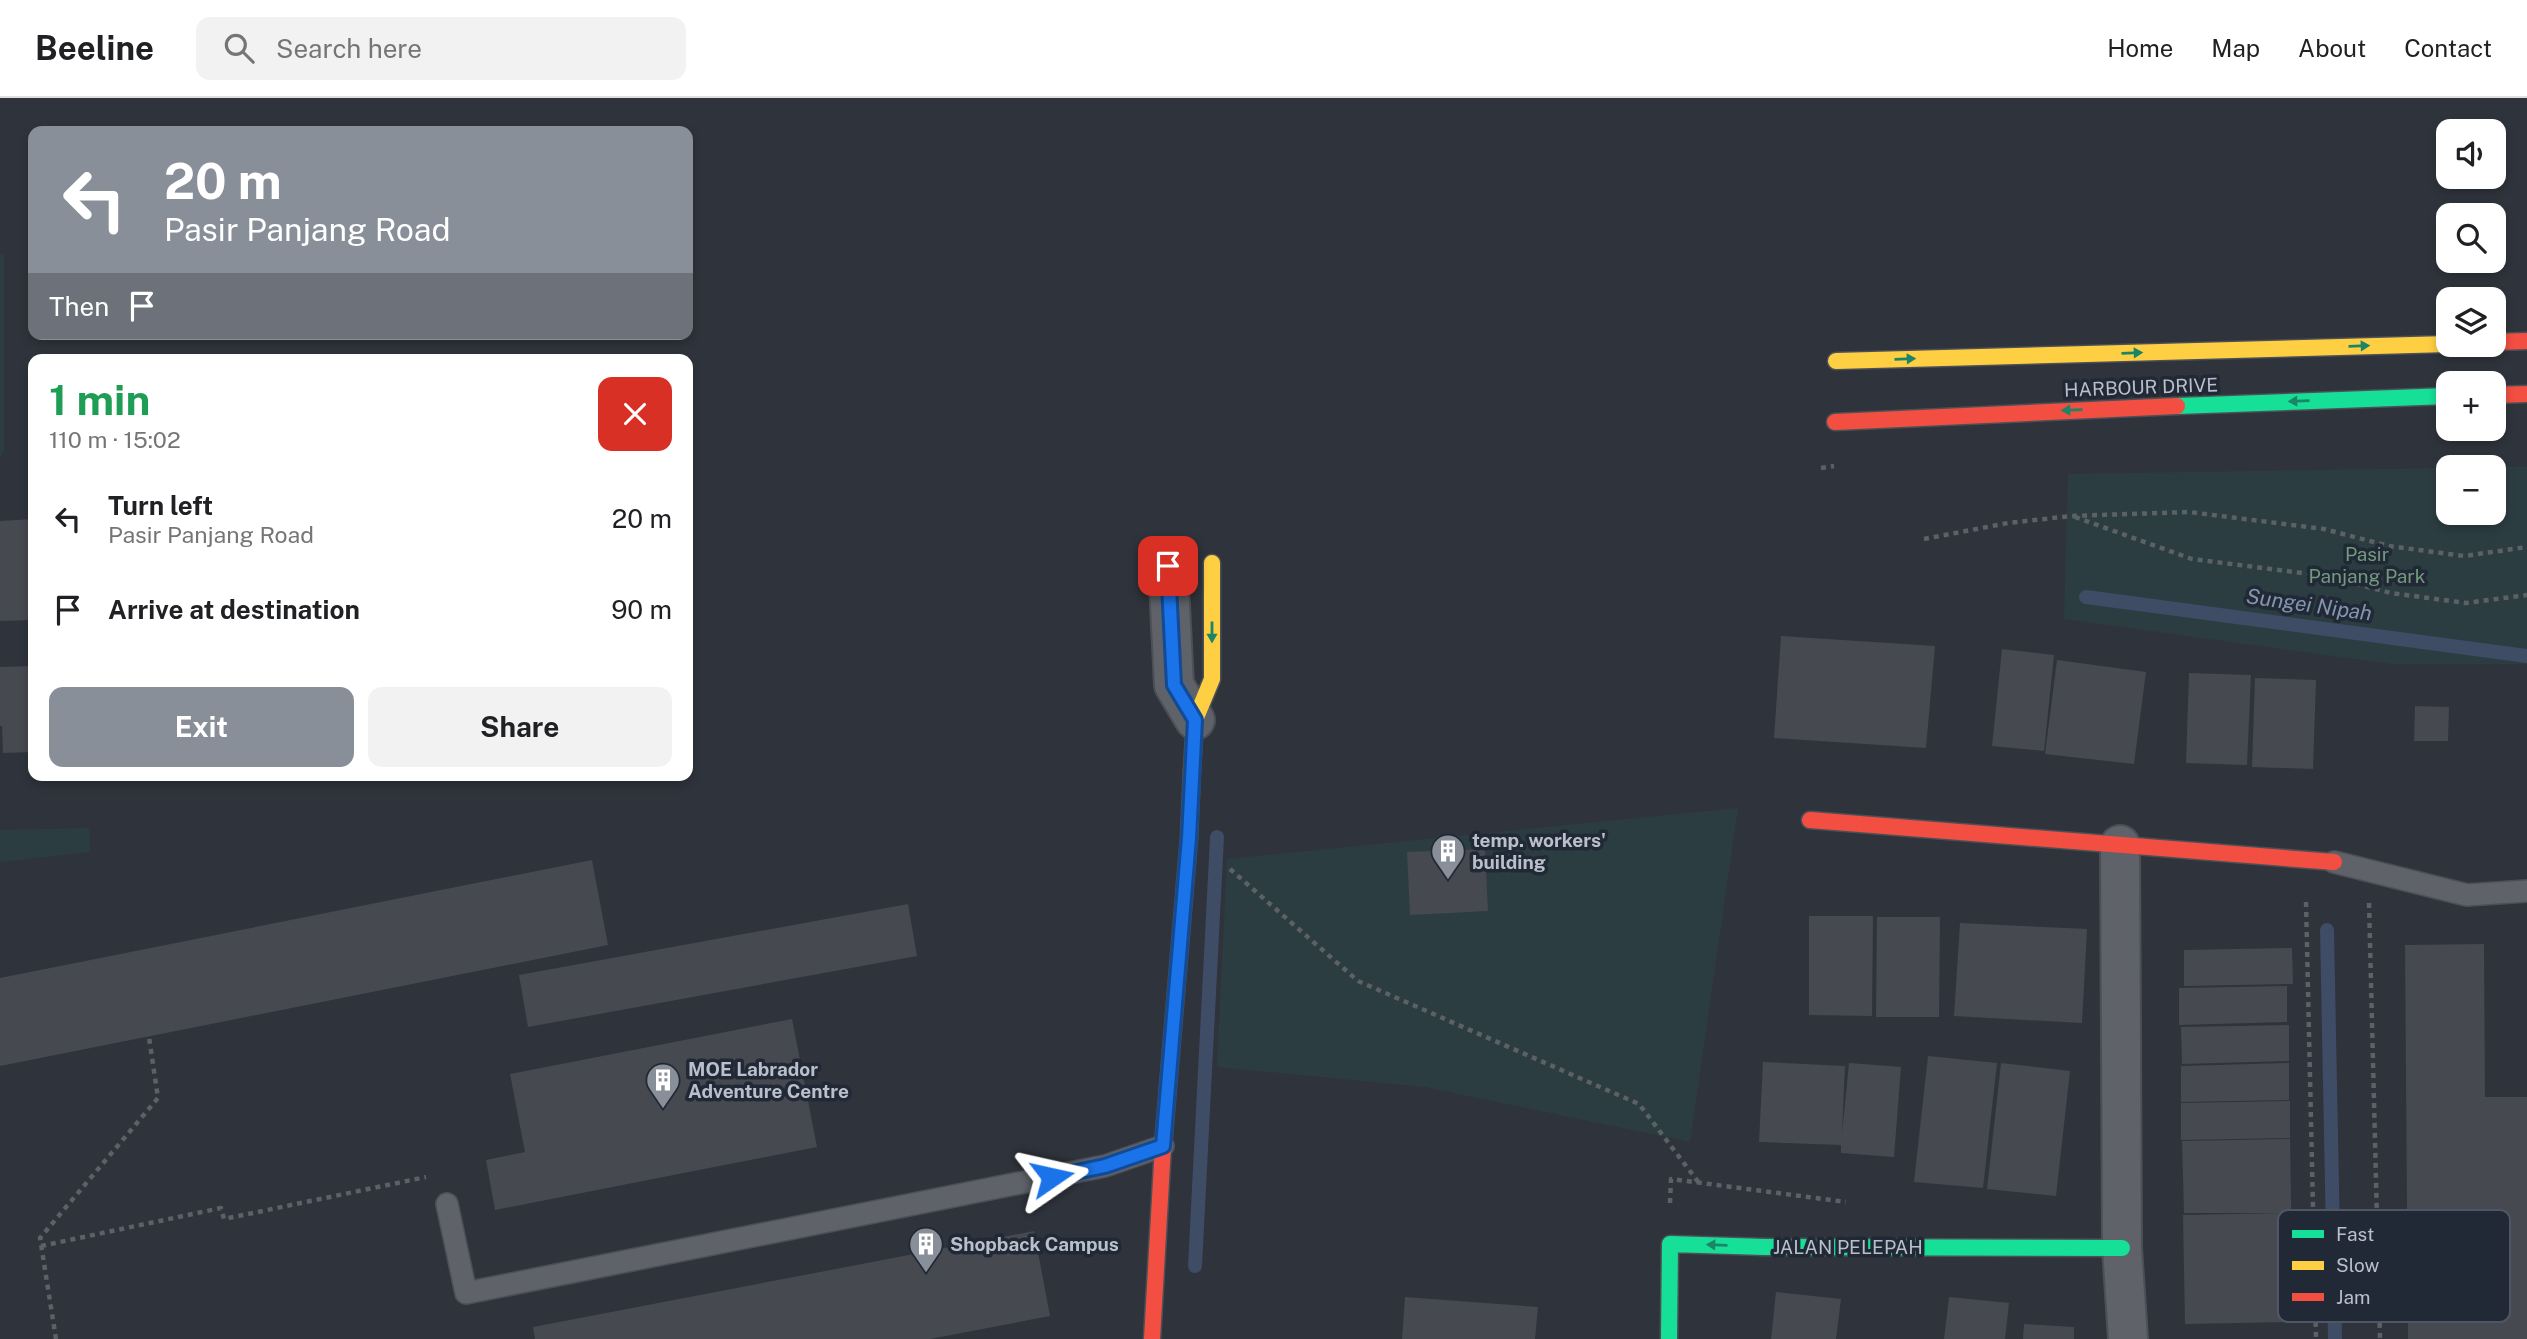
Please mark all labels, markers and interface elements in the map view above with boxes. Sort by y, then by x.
search box [196,17,686,80]
text: Beeline [35,29,154,67]
icon: search [220,29,258,67]
text: Search here [276,33,422,64]
text: Home [2107,34,2173,62]
text: Map [2211,34,2260,62]
text: About [2298,34,2366,62]
text: Contact [2404,34,2492,62]
map controls [2436,119,2506,525]
button: sound [2436,119,2506,189]
text: 20 m [164,152,282,210]
icon: left [49,154,140,245]
button: search [2436,203,2506,273]
text: Pasir Panjang Road [164,211,450,248]
icon: arrive [123,287,161,325]
button: layers [2436,287,2506,357]
text: Then [49,291,109,322]
one-way arrow [2349,341,2371,352]
one-way arrow [2121,347,2143,358]
one-way arrow [1894,353,1916,365]
button: + [2436,371,2506,441]
street label: HARBOUR DRIVE [2064,373,2218,401]
text: 1 min [49,375,150,424]
button: close [598,377,672,451]
one-way arrow [2288,396,2310,407]
one-way arrow [2061,405,2083,416]
text: 110 m · 15:02 [49,426,181,453]
button: − [2436,455,2506,525]
text: Turn left [108,490,213,521]
icon: left [49,500,87,538]
text: 20 m [612,503,672,534]
text: Pasir Panjang Road [108,521,314,548]
pin [1138,536,1198,596]
park label: Pasir Panjang Park [2309,543,2426,587]
icon: arrive [1149,547,1187,585]
water label: Sungei Nipah [2245,583,2374,626]
icon: arrive [49,591,87,629]
text: Arrive at destination [108,594,360,625]
text: 90 m [611,594,672,625]
one-way arrow [1206,621,1218,643]
button: Exit [49,687,354,767]
button: Share [368,687,672,767]
place label: temp. workers' building [1472,829,1606,873]
building icon: temp. workers' building [1429,832,1467,881]
place label: MOE Labrador Adventure Centre [688,1058,849,1102]
building icon: MOE Labrador Adventure Centre [644,1061,682,1110]
position arrow [1015,1140,1089,1214]
legend [2278,1210,2510,1322]
text: Fast [2336,1223,2374,1245]
building icon: Shopback Campus [907,1225,945,1274]
place label: Shopback Campus [950,1233,1119,1255]
street label: JALAN PELEPAH [1773,1236,1923,1258]
one-way arrow [1706,1240,1728,1251]
text: Slow [2336,1254,2380,1276]
text: Jam [2336,1286,2370,1308]

